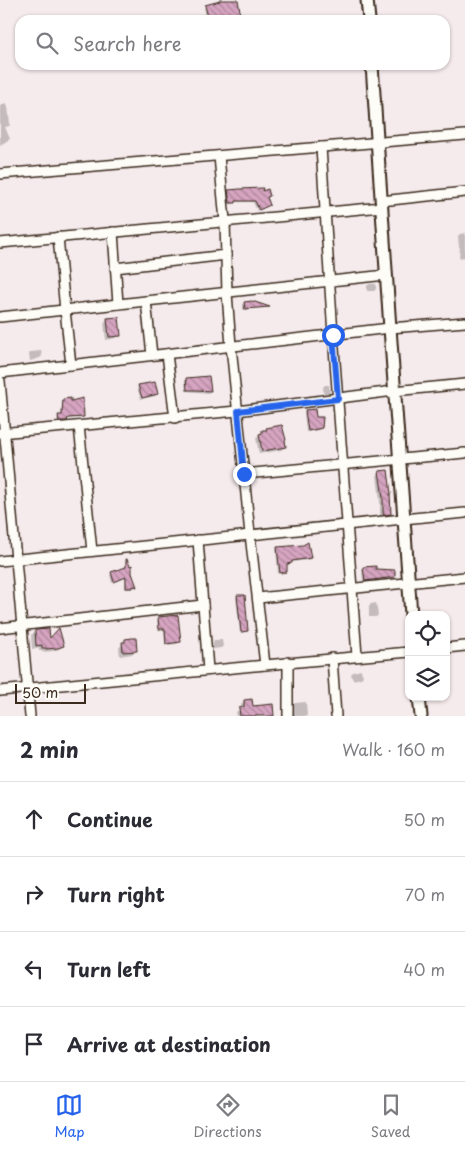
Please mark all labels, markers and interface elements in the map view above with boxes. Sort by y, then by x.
search box [15,15,450,70]
icon: search [33,29,61,57]
text: Search here [73,29,182,57]
route start [322,324,345,347]
route end [233,463,256,486]
map controls [405,611,450,701]
button: locate [405,611,450,656]
button: layers [405,656,450,701]
scale bar [15,681,86,704]
text: 50 m [22,682,58,703]
text: 2 min [20,733,79,765]
text: Walk · 160 m [342,737,445,761]
icon: ahead [20,805,48,833]
text: Continue [67,805,153,833]
text: 50 m [404,807,445,831]
icon: right [20,880,48,908]
text: Turn right [67,880,165,908]
text: 70 m [405,882,445,906]
icon: left [20,955,48,983]
text: Turn left [67,955,151,983]
text: 40 m [403,957,445,981]
icon: arrive [20,1030,48,1058]
text: Arrive at destination [67,1030,271,1058]
tab: Map [55,1091,84,1142]
tab: Directions [194,1091,262,1142]
tab: Saved [371,1091,410,1142]

